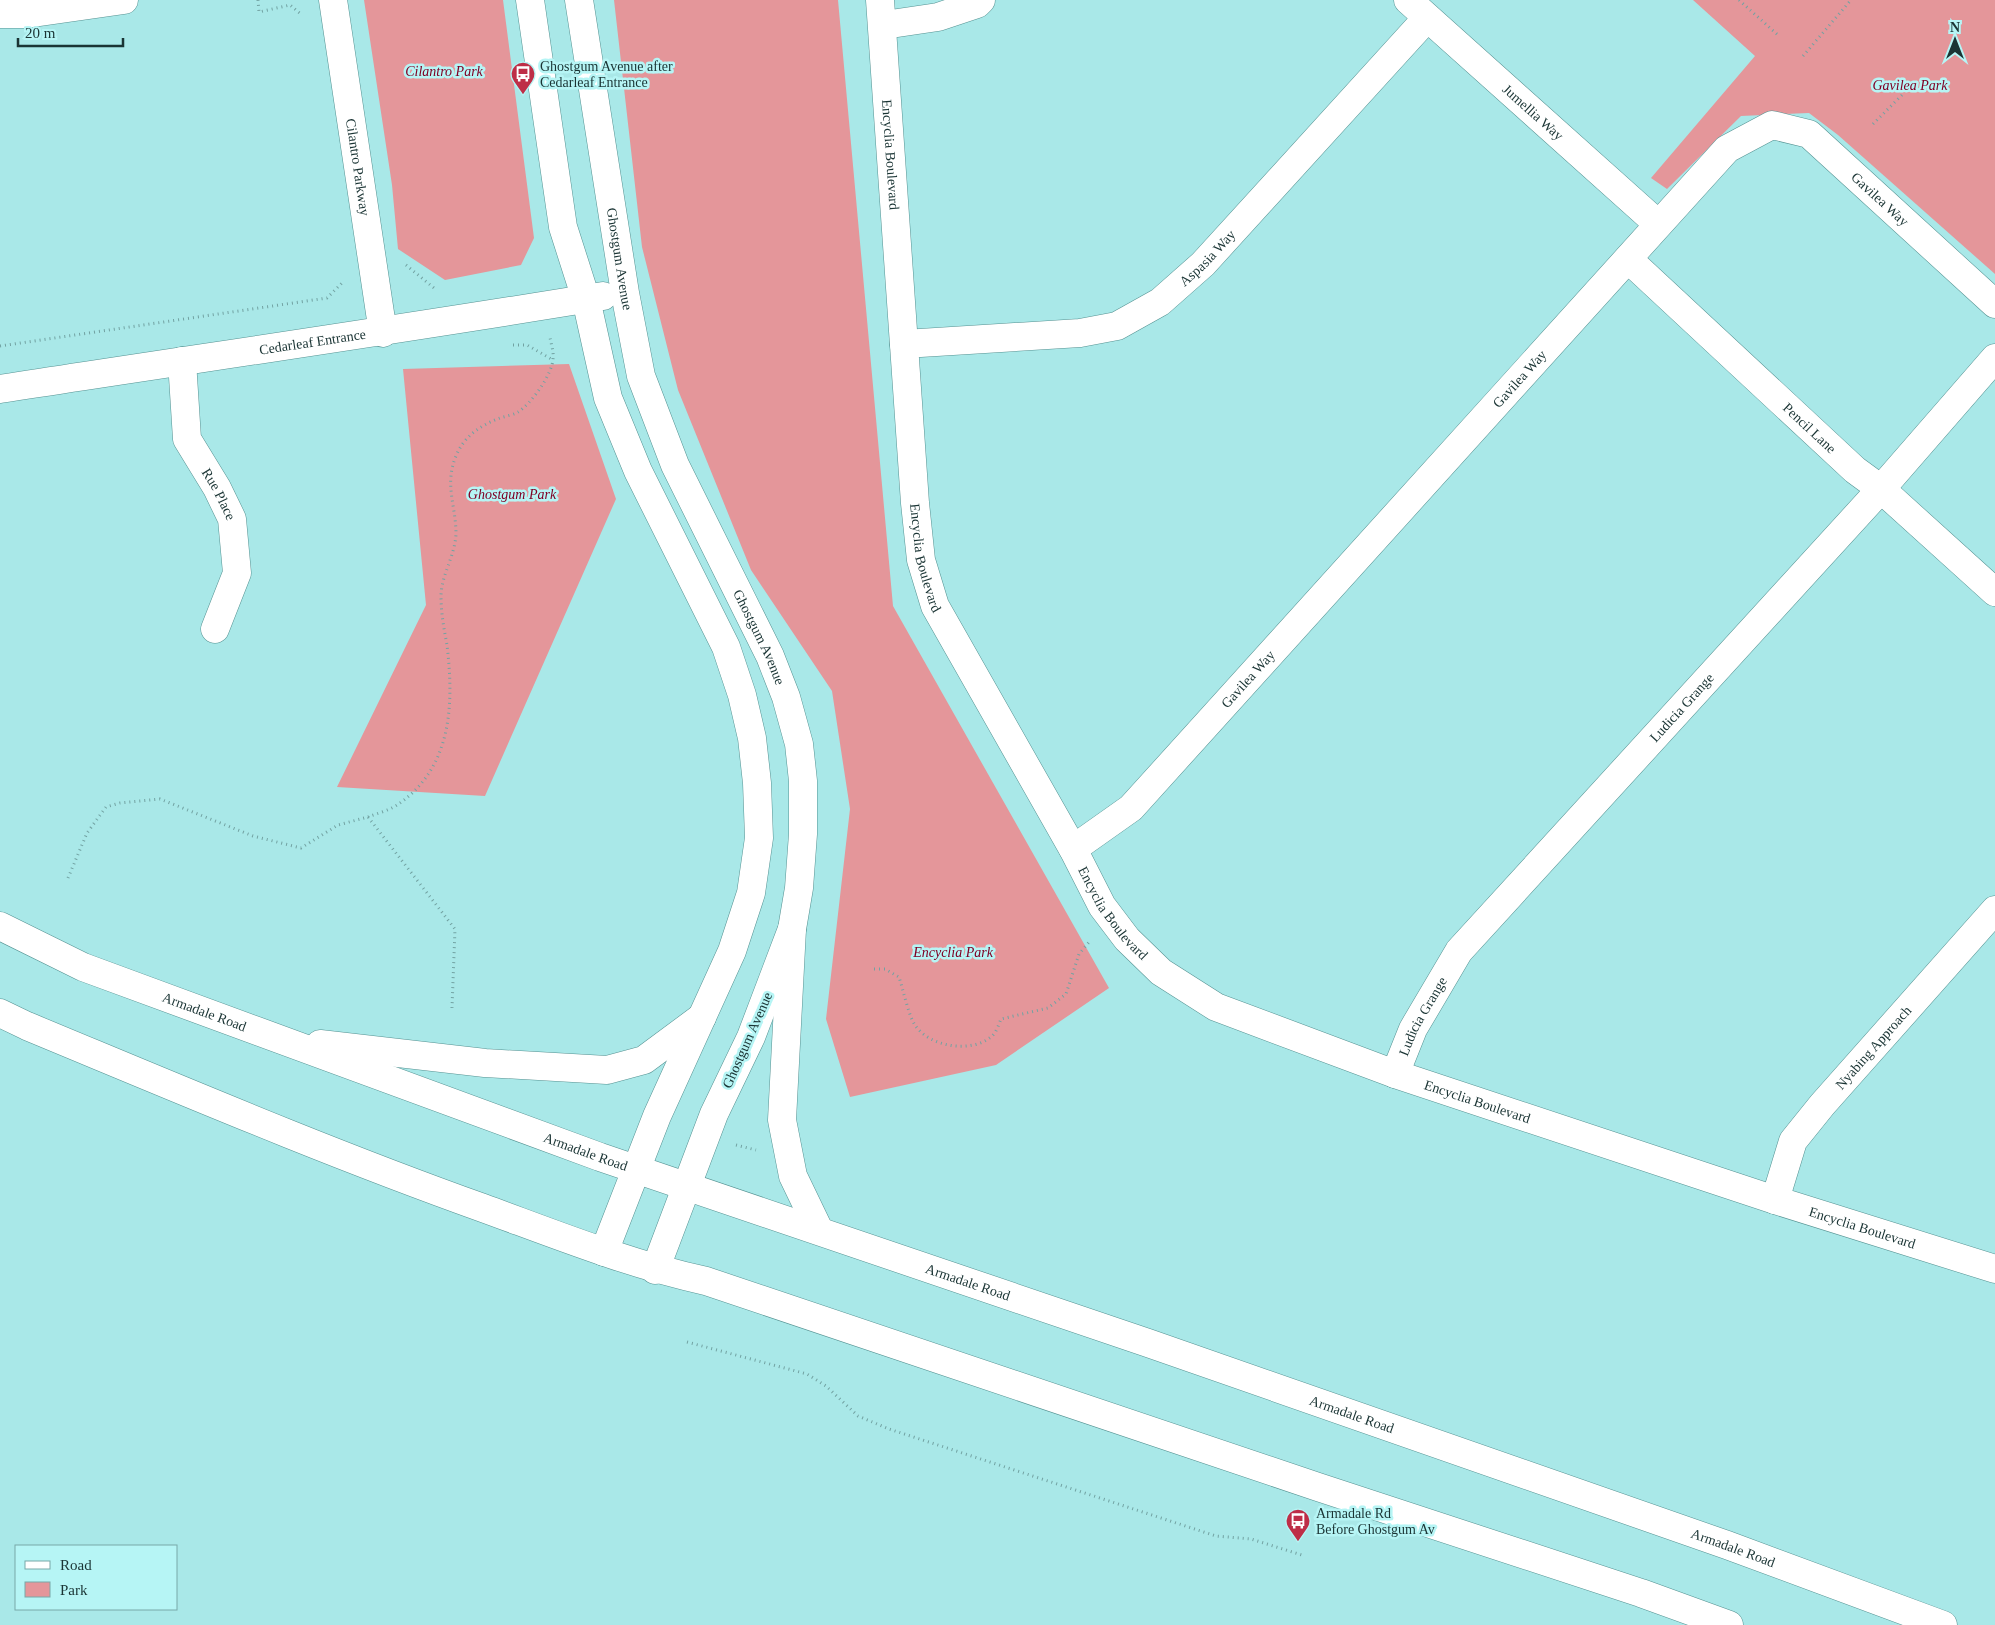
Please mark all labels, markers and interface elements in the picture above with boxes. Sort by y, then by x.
scale bar [18,15,122,47]
north arrow [1930,15,1980,65]
text: N [1950,20,1960,35]
text: 20 m [25,25,56,41]
place label: Ghostgum Avenue after Cedarleaf Entrance [540,59,673,90]
bus stop icon: Ghostgum Avenue after Cedarleaf Entrance [510,61,536,95]
park label: Cilantro Park [405,64,484,79]
park label: Gavilea Park [1872,78,1948,93]
street label: Jumellia Way [1499,82,1566,143]
street label: Encyclia Boulevard [879,99,902,210]
street label: Cilantro Parkway [343,117,372,217]
street label: Gavilea Way [1848,170,1911,229]
street label: Ghostgum Avenue [604,207,635,311]
street label: Aspasia Way [1177,227,1238,289]
street label: Cedarleaf Entrance [258,327,367,358]
street label: Gavilea Way [1490,347,1549,411]
street label: Pencil Lane [1780,400,1839,456]
street label: Rue Place [199,466,238,523]
park label: Ghostgum Park [468,487,557,502]
street label: Encyclia Boulevard [907,503,944,615]
street label: Ghostgum Avenue [730,587,787,687]
street label: Gavilea Way [1218,648,1278,711]
street label: Ludicia Grange [1647,670,1717,745]
street label: Encyclia Boulevard [1075,864,1151,963]
park label: Encyclia Park [912,945,994,960]
street label: Ludicia Grange [1396,974,1450,1058]
street label: Armadale Road [160,990,248,1034]
street label: Ghostgum Avenue [720,990,775,1091]
street label: Nyabing Approach [1833,1003,1914,1092]
street label: Encyclia Boulevard [1422,1077,1532,1126]
street label: Armadale Road [541,1130,629,1174]
street label: Encyclia Boulevard [1807,1204,1917,1252]
street label: Armadale Road [924,1261,1012,1304]
street label: Armadale Road [1308,1393,1396,1436]
place label: Armadale Rd Before Ghostgum Av [1316,1506,1435,1537]
bus stop icon: Armadale Rd Before Ghostgum Av [1285,1508,1311,1542]
street label: Armadale Road [1689,1526,1777,1570]
legend [15,1545,178,1610]
text: Road [60,1557,92,1573]
text: Park [60,1582,88,1598]

